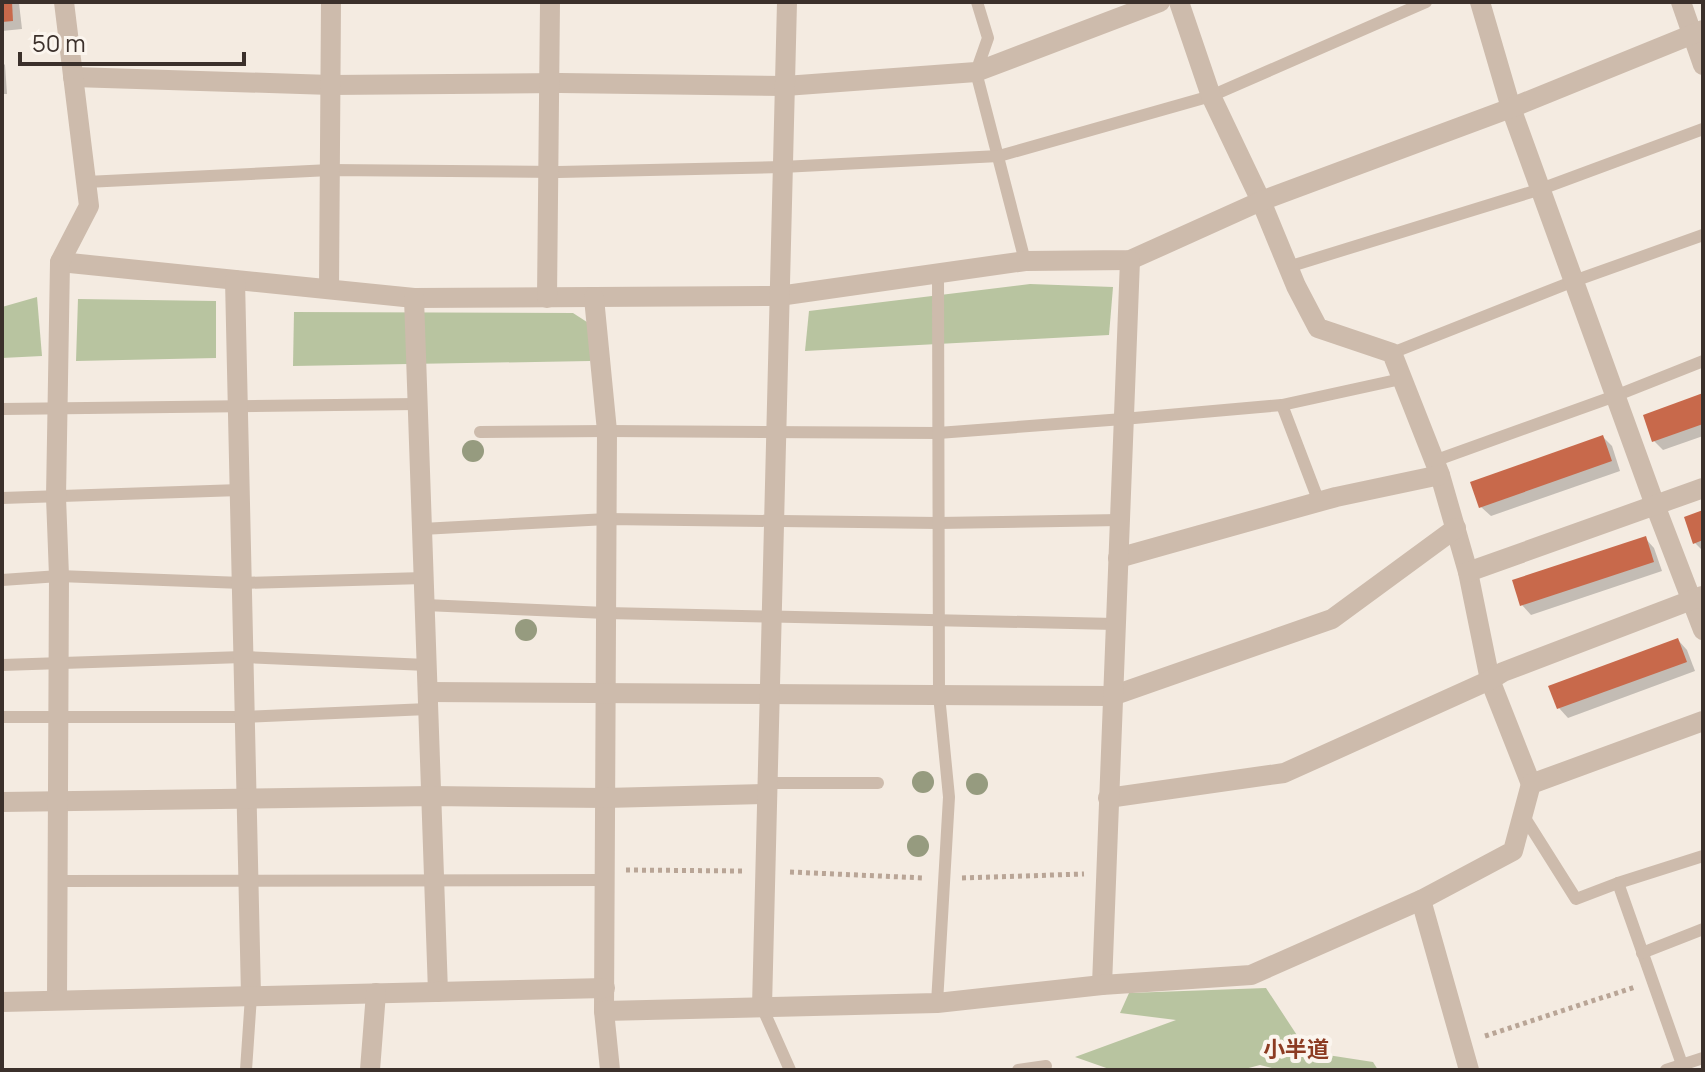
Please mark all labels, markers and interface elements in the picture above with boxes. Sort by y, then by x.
scale bar [20,16,244,66]
text: 50 m [32,26,86,59]
district label: 小半道 [1263,1034,1329,1064]

